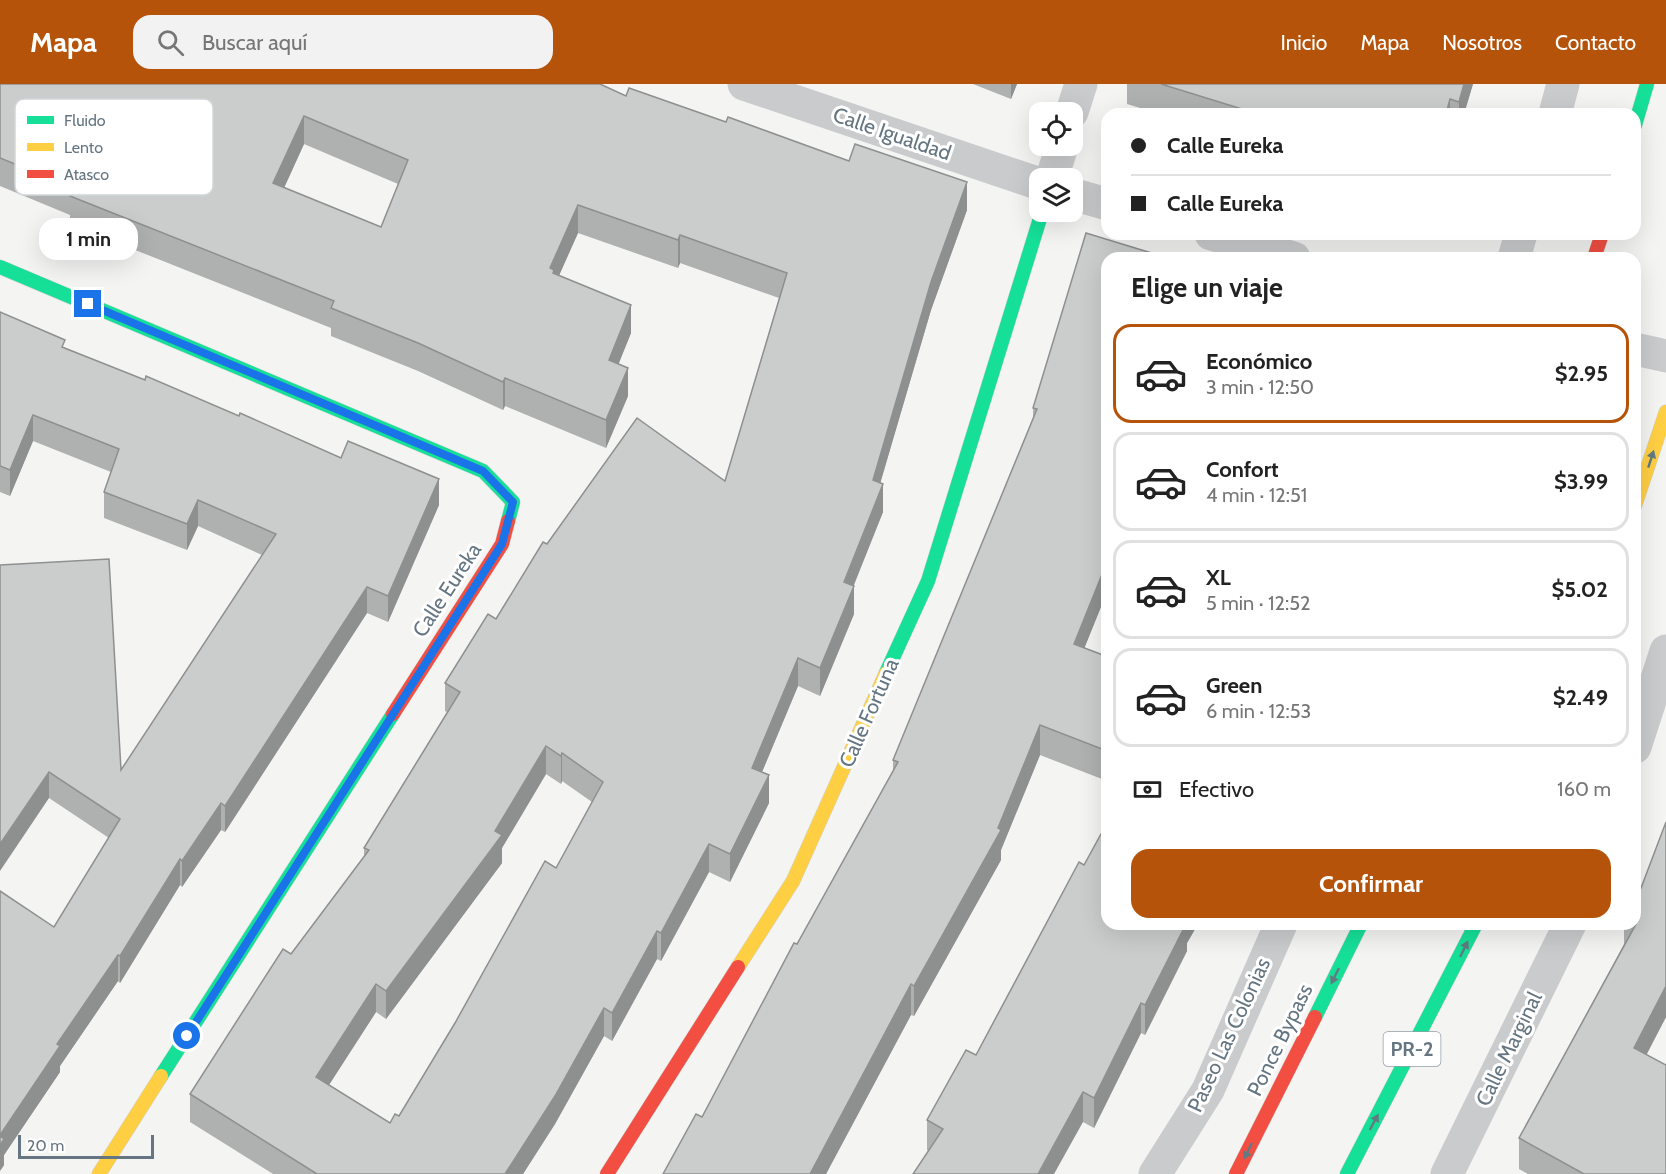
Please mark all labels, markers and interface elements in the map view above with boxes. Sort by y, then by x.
search box [133,15,553,69]
text: Mapa [30,25,97,59]
icon: search [154,26,187,59]
text: Buscar aquí [202,29,307,56]
text: Inicio [1280,30,1327,55]
text: Mapa [1360,30,1409,55]
text: Nosotros [1442,30,1522,55]
text: Contacto [1555,30,1636,55]
legend [15,99,213,195]
street label: Calle Igualdad [830,102,954,165]
map controls [1029,102,1083,222]
button: locate [1029,102,1083,156]
text: Fluido [64,111,106,130]
text: Calle Eureka [1167,132,1283,159]
text: Lento [64,138,103,157]
text: Atasco [64,165,109,184]
button: layers [1029,168,1083,222]
text: Calle Eureka [1167,190,1283,217]
callout: 1 min [38,217,138,259]
text: 1 min [66,227,111,251]
text: Elige un viaje [1131,271,1283,304]
route end [74,290,101,317]
icon: car [1134,347,1188,401]
text: Económico [1206,348,1312,375]
text: $2.95 [1555,360,1608,387]
text: 3 min · 12:50 [1206,375,1314,399]
one-way arrow [1646,450,1656,468]
icon: car [1134,455,1188,509]
text: Confort [1206,456,1279,483]
text: $3.99 [1554,468,1608,495]
text: 4 min · 12:51 [1206,483,1307,507]
street label: Calle Eureka [407,538,486,641]
icon: car [1134,563,1188,617]
text: XL [1206,564,1231,591]
text: $5.02 [1552,576,1608,603]
text: 5 min · 12:52 [1206,591,1311,615]
street label: Calle Fortuna [833,655,904,771]
icon: car [1134,671,1188,725]
text: Green [1206,672,1262,699]
text: $2.49 [1553,684,1608,711]
text: 6 min · 12:53 [1206,699,1311,723]
icon: cash [1131,773,1164,806]
text: Efectivo [1179,776,1254,803]
text: 160 m [1557,777,1611,801]
button: Confirmar [1131,849,1611,918]
one-way arrow [1460,941,1469,958]
street label: Paseo Las Colonias [1182,954,1275,1116]
one-way arrow [1330,968,1339,985]
street label: Ponce Bypass [1242,979,1318,1100]
street label: Calle Marginal [1470,988,1547,1110]
route start [173,1022,200,1049]
road number: PR-2 [1384,1032,1440,1066]
one-way arrow [1369,1113,1379,1130]
scale bar [18,1132,154,1160]
text: 20 m [27,1136,64,1155]
one-way arrow [1243,1143,1253,1160]

